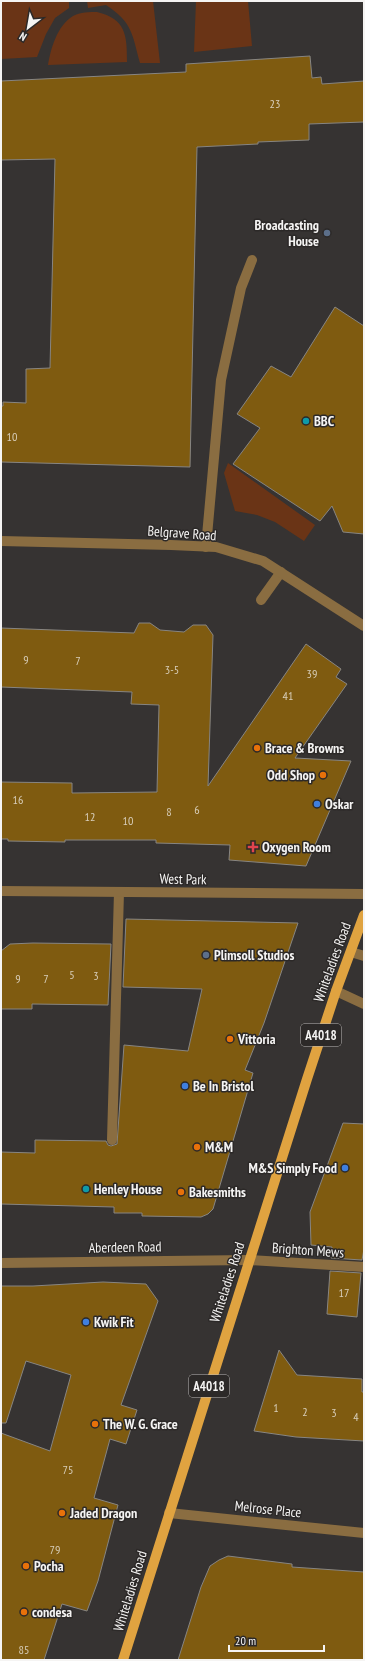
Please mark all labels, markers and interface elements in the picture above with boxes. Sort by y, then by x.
north arrow [8,8,48,48]
text: N [17,29,29,44]
house number: 23 [270,96,280,111]
place label: Broadcasting House [255,216,319,250]
marker: Broadcasting House [322,228,332,238]
place label: BBC [314,412,335,430]
marker: BBC [301,416,311,426]
house number: 10 [7,429,17,444]
street label: Belgrave Road [147,522,217,544]
house number: 9 [23,652,29,667]
house number: 7 [75,653,81,668]
house number: 3-5 [165,662,179,677]
house number: 39 [307,666,317,681]
house number: 41 [283,688,293,703]
place label: Brace & Browns [265,739,344,757]
marker: Brace & Browns [252,743,262,753]
place label: Odd Shop [267,766,315,784]
marker: Odd Shop [318,770,328,780]
house number: 16 [13,792,23,807]
place label: Oskar [325,795,354,813]
marker: Oskar [312,799,322,809]
house number: 6 [194,802,200,817]
house number: 8 [166,804,172,819]
house number: 12 [85,809,95,824]
house number: 10 [123,813,133,828]
place label: Oxygen Room [262,838,331,856]
marker: Oxygen Room [247,841,259,853]
street label: West Park [159,870,207,888]
street label: Whiteladies Road [309,920,355,1004]
place label: Plimsoll Studios [214,946,294,964]
marker: Plimsoll Studios [201,950,211,960]
house number: 5 [69,967,75,982]
house number: 3 [93,968,99,983]
house number: 9 [15,971,21,986]
house number: 7 [43,971,49,986]
road number: A4018 [301,1024,341,1046]
place label: Vittoria [237,1030,276,1048]
marker: Vittoria [225,1034,235,1044]
place label: Be In Bristol [193,1077,255,1095]
marker: Be In Bristol [180,1081,190,1091]
place label: M&M [205,1138,233,1156]
marker: M&M [192,1142,202,1152]
place label: M&S Simply Food [248,1159,337,1177]
marker: M&S Simply Food [340,1163,350,1173]
place label: Henley House [94,1180,162,1198]
place label: Bakesmiths [189,1183,246,1201]
marker: Henley House [81,1184,91,1194]
marker: Bakesmiths [176,1187,186,1197]
street label: Aberdeen Road [88,1237,162,1257]
street label: Brighton Mews [271,1239,345,1262]
street label: Whiteladies Road [206,1240,248,1324]
house number: 17 [339,1285,349,1300]
place label: Kwik Fit [94,1313,134,1331]
marker: Kwik Fit [81,1317,91,1327]
road number: A4018 [189,1375,229,1397]
house number: 1 [273,1400,279,1415]
house number: 2 [302,1404,308,1419]
house number: 3 [331,1405,337,1420]
house number: 4 [353,1409,359,1424]
place label: The W. G. Grace [103,1415,178,1433]
marker: The W. G. Grace [90,1419,100,1429]
house number: 75 [63,1462,73,1477]
street label: Melrose Place [234,1497,302,1521]
place label: Jaded Dragon [69,1504,137,1522]
marker: Jaded Dragon [57,1508,67,1518]
house number: 79 [50,1542,60,1557]
street label: Whiteladies Road [109,1548,151,1634]
place label: Pocha [34,1557,64,1575]
marker: Pocha [21,1561,31,1571]
place label: condesa [32,1603,72,1621]
marker: condesa [19,1607,29,1617]
scale bar [229,1627,324,1653]
text: 20 m [235,1633,256,1648]
house number: 85 [19,1642,29,1657]

